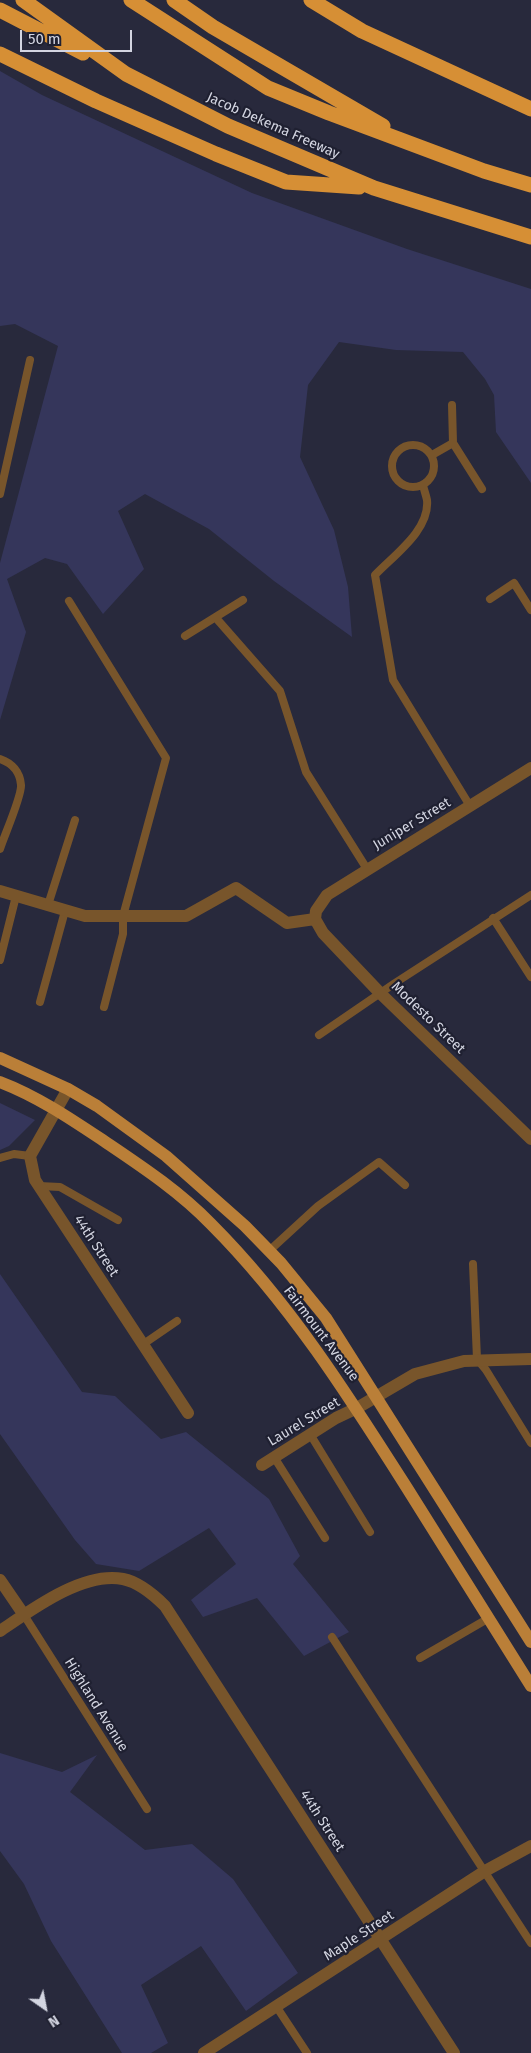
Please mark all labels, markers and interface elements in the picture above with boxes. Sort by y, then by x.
scale bar [22,20,135,52]
text: 50 m [28,30,61,48]
street label: Jacob Dekema Freeway [204,89,342,163]
street label: Juniper Street [370,794,454,854]
street label: Modesto Street [388,979,468,1057]
street label: 44th Street [70,1212,122,1280]
street label: Fairmount Avenue [280,1283,362,1385]
street label: Laurel Street [265,1394,343,1450]
street label: Highland Avenue [60,1655,132,1755]
street label: 44th Street [296,1787,348,1855]
street label: Maple Street [321,1907,397,1965]
north arrow [20,1983,70,2033]
text: N [45,2011,62,2031]

